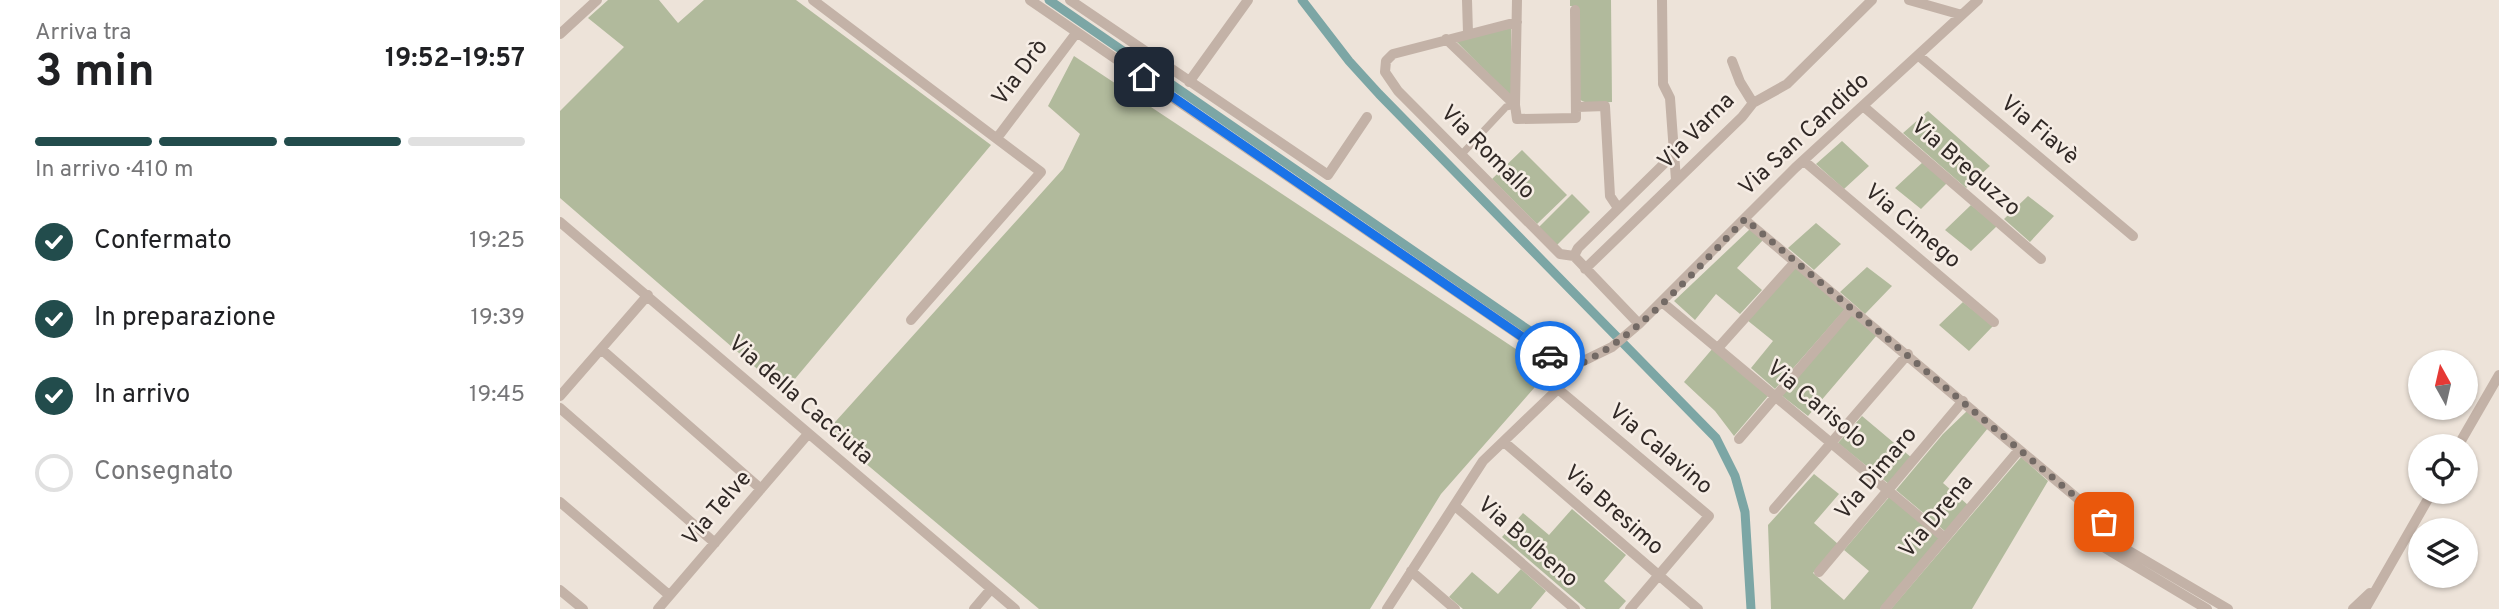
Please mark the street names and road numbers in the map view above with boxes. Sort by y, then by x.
street label: Via Drò [987,34,1055,112]
street label: Via San Candido [1734,67,1876,203]
street label: Via Varna [1652,87,1742,177]
street label: Via Fiavè [1994,90,2084,172]
street label: Via Romallo [1433,99,1541,207]
street label: Via Breguzzo [1904,112,2026,224]
street label: Via Cimego [1858,178,1966,276]
street label: Via della Cacciuta [721,330,879,472]
street label: Via Carisolo [1760,355,1872,455]
street label: Via Calavino [1602,398,1718,502]
street label: Via Dimaro [1830,421,1924,527]
street label: Via Bresimo [1557,460,1669,562]
street label: Via Telve [677,465,759,553]
street label: Via Drena [1894,469,1980,565]
street label: Via Bolbeno [1470,491,1584,595]

